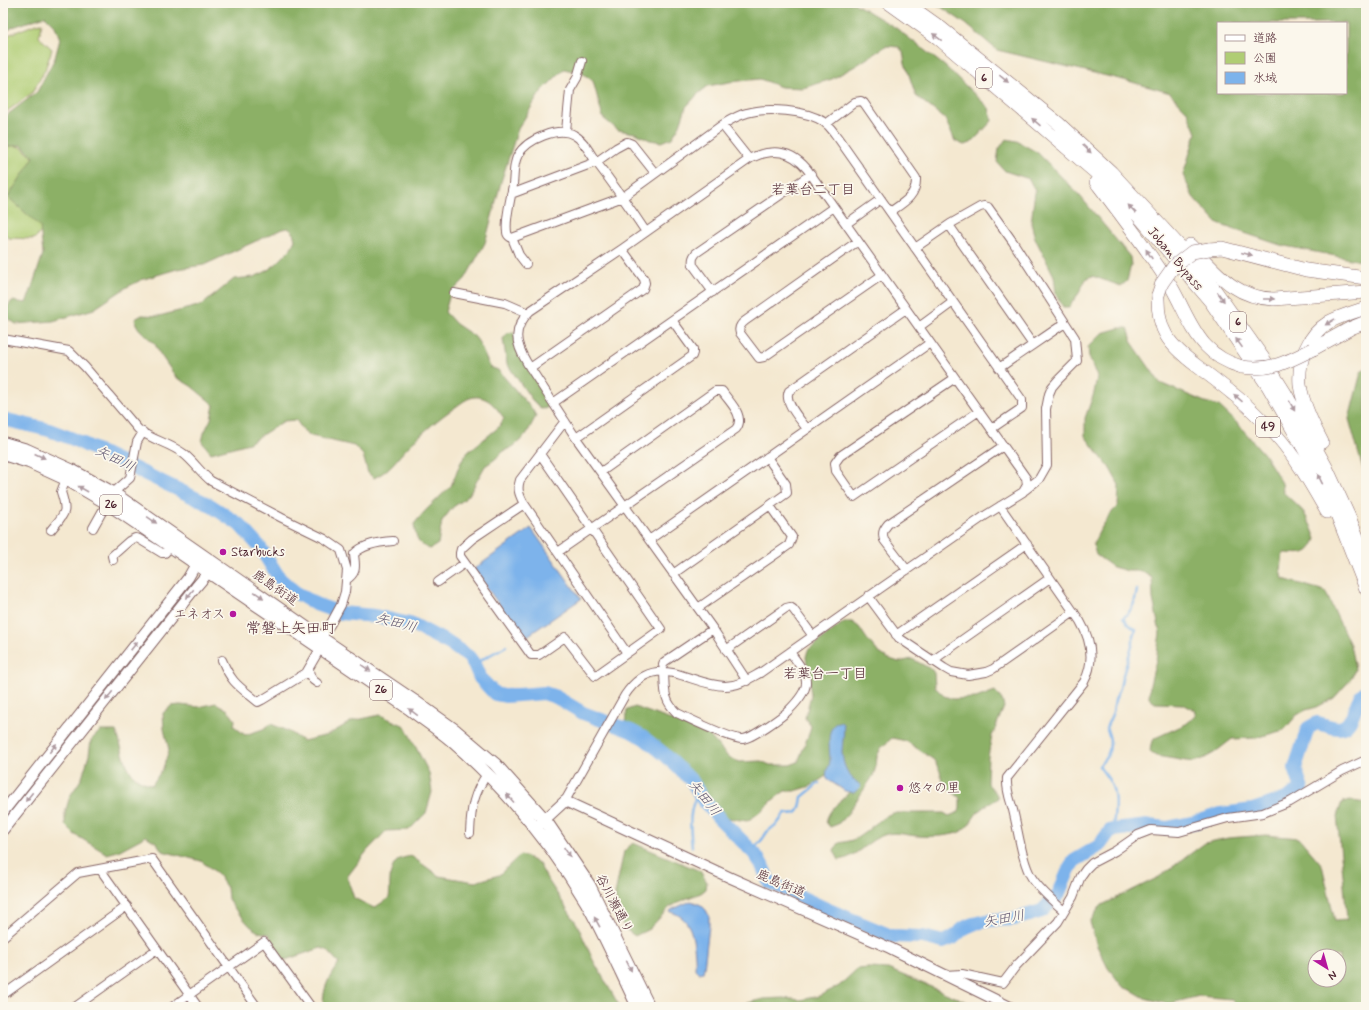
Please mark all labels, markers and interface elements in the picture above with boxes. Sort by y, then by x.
legend [1217,22,1347,94]
text: 道路 [1253,31,1277,47]
one-way arrow [932,33,943,41]
text: 公園 [1253,51,1277,67]
road number: 6 [976,68,992,88]
text: 水域 [1253,71,1277,87]
one-way arrow [999,75,1010,83]
one-way arrow [1031,118,1040,127]
one-way arrow [1081,145,1092,154]
district label: 若葉台二丁目 [771,181,855,199]
one-way arrow [1127,204,1137,214]
street label: Joban Bypass [1143,224,1207,295]
one-way arrow [1146,248,1153,260]
one-way arrow [1241,252,1253,258]
one-way arrow [1217,292,1225,303]
one-way arrow [1263,296,1276,302]
road number: 6 [1230,312,1246,332]
one-way arrow [1324,319,1336,326]
one-way arrow [1235,338,1243,348]
one-way arrow [1233,394,1244,403]
one-way arrow [1289,400,1296,412]
road number: 49 [1256,417,1280,437]
water label: 矢田川 [92,442,138,476]
one-way arrow [34,453,45,459]
one-way arrow [1317,473,1323,484]
one-way arrow [78,486,89,493]
road number: 26 [100,495,122,515]
one-way arrow [147,516,158,524]
place label: Starbucks [231,544,285,561]
marker: Starbucks [218,547,228,557]
street label: 鹿島街道 [249,566,301,610]
one-way arrow [186,588,194,599]
one-way arrow [254,591,264,599]
place label: エネオス [174,606,225,623]
marker: エネオス [228,609,238,619]
water label: 矢田川 [373,609,419,637]
district label: 常磐上矢田町 [246,619,337,639]
one-way arrow [130,641,138,652]
one-way arrow [361,664,371,672]
district label: 若葉台一丁目 [783,665,867,683]
road number: 26 [370,680,392,700]
one-way arrow [105,690,114,701]
one-way arrow [408,708,418,716]
one-way arrow [49,743,58,754]
water label: 矢田川 [684,776,724,820]
place label: 悠々の里 [908,780,960,797]
marker: 悠々の里 [895,783,905,793]
one-way arrow [24,792,33,803]
one-way arrow [505,793,514,803]
one-way arrow [563,847,571,857]
street label: 鹿島街道 [754,866,808,902]
street label: 谷川瀬通り [591,871,637,937]
water label: 矢田川 [982,906,1026,932]
one-way arrow [593,916,600,927]
north arrow [1307,948,1347,988]
one-way arrow [626,960,632,971]
text: N [1325,967,1340,983]

